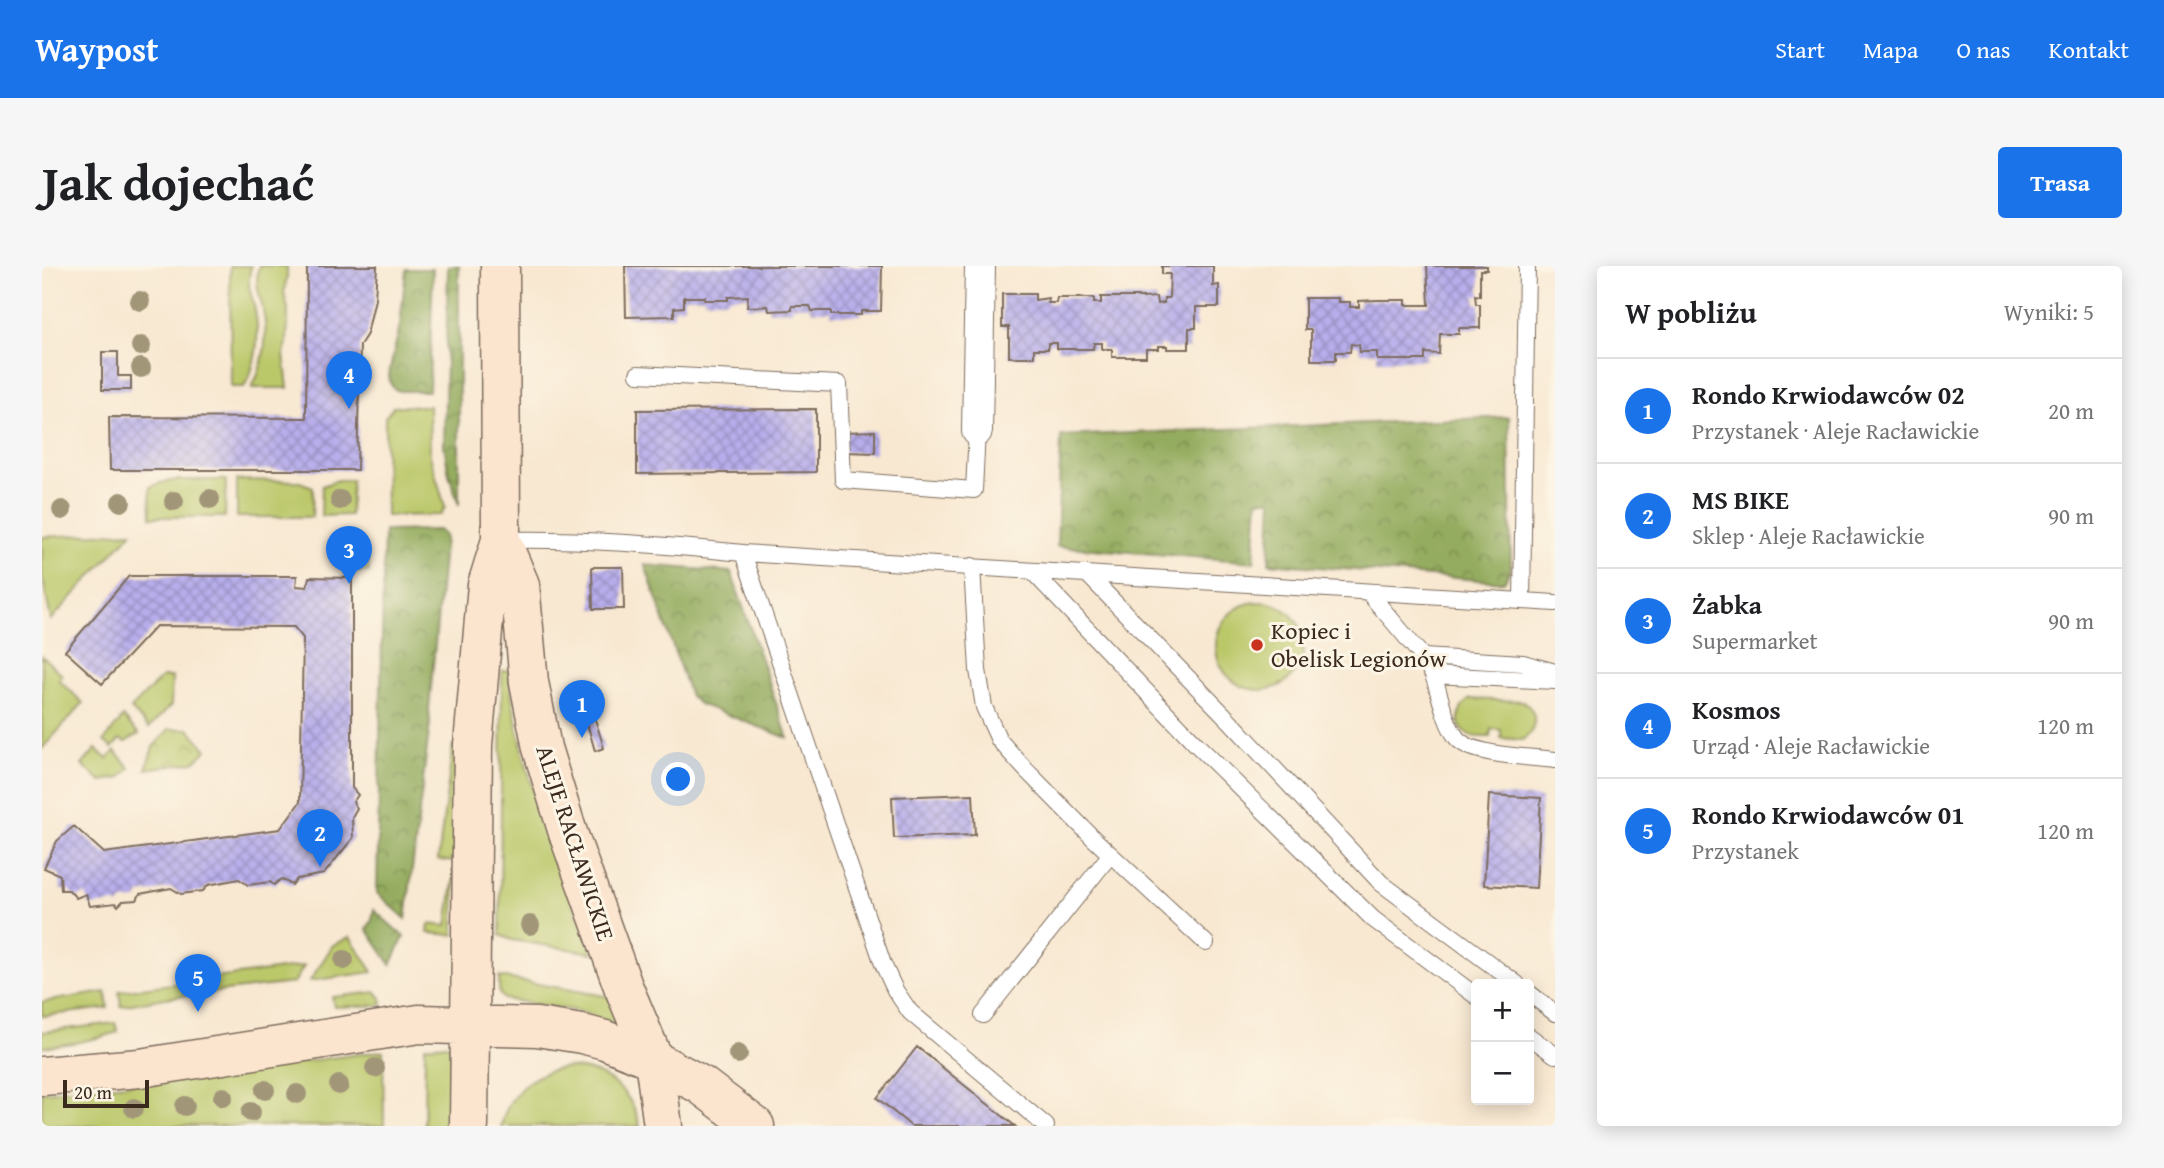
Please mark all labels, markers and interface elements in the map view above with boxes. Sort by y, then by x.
text: Waypost [35,25,159,73]
text: Start [1775,32,1825,67]
text: Mapa [1863,32,1918,67]
text: O nas [1956,32,2011,67]
text: Kontakt [2049,32,2129,67]
text: Jak dojechać [42,146,314,218]
button: Trasa [1998,147,2122,218]
text: W pobliżu [1625,290,1757,334]
text: Wyniki: 5 [2004,295,2094,328]
pin: 4 [326,351,372,409]
text: Rondo Krwiodawców 02 [1692,375,1965,414]
text: 1 [1642,394,1654,427]
text: 20 m [2048,394,2094,427]
text: Przystanek · Aleje Racławickie [1692,414,1979,447]
text: MS BIKE [1692,480,1789,519]
text: 2 [1642,499,1654,532]
text: 90 m [2048,499,2094,532]
text: Sklep · Aleje Racławickie [1692,519,1925,552]
pin: 3 [326,526,372,584]
text: Żabka [1692,585,1762,624]
text: 3 [1642,604,1654,637]
text: 90 m [2048,604,2094,637]
place label: Kopiec i Obelisk Legionów [1271,613,1446,676]
text: Supermarket [1692,624,1818,657]
marker: Kopiec i Obelisk Legionów [1249,637,1265,653]
pin: 1 [559,680,605,738]
text: Kosmos [1692,690,1781,729]
text: 4 [1642,709,1654,742]
text: 120 m [2037,709,2094,742]
text: Urząd · Aleje Racławickie [1692,729,1930,762]
street label: ALEJE RACŁAWICKIE [527,741,624,945]
your location [661,762,695,796]
text: Rondo Krwiodawców 01 [1692,795,1965,834]
pin: 2 [297,809,343,867]
text: 5 [1642,814,1654,847]
text: 120 m [2037,814,2094,847]
text: Przystanek [1692,834,1799,867]
pin: 5 [175,954,221,1012]
map controls [1471,979,1534,1105]
button: + [1471,979,1534,1042]
button: − [1471,1042,1534,1105]
scale bar [63,1077,149,1109]
text: 20 m [74,1078,112,1106]

